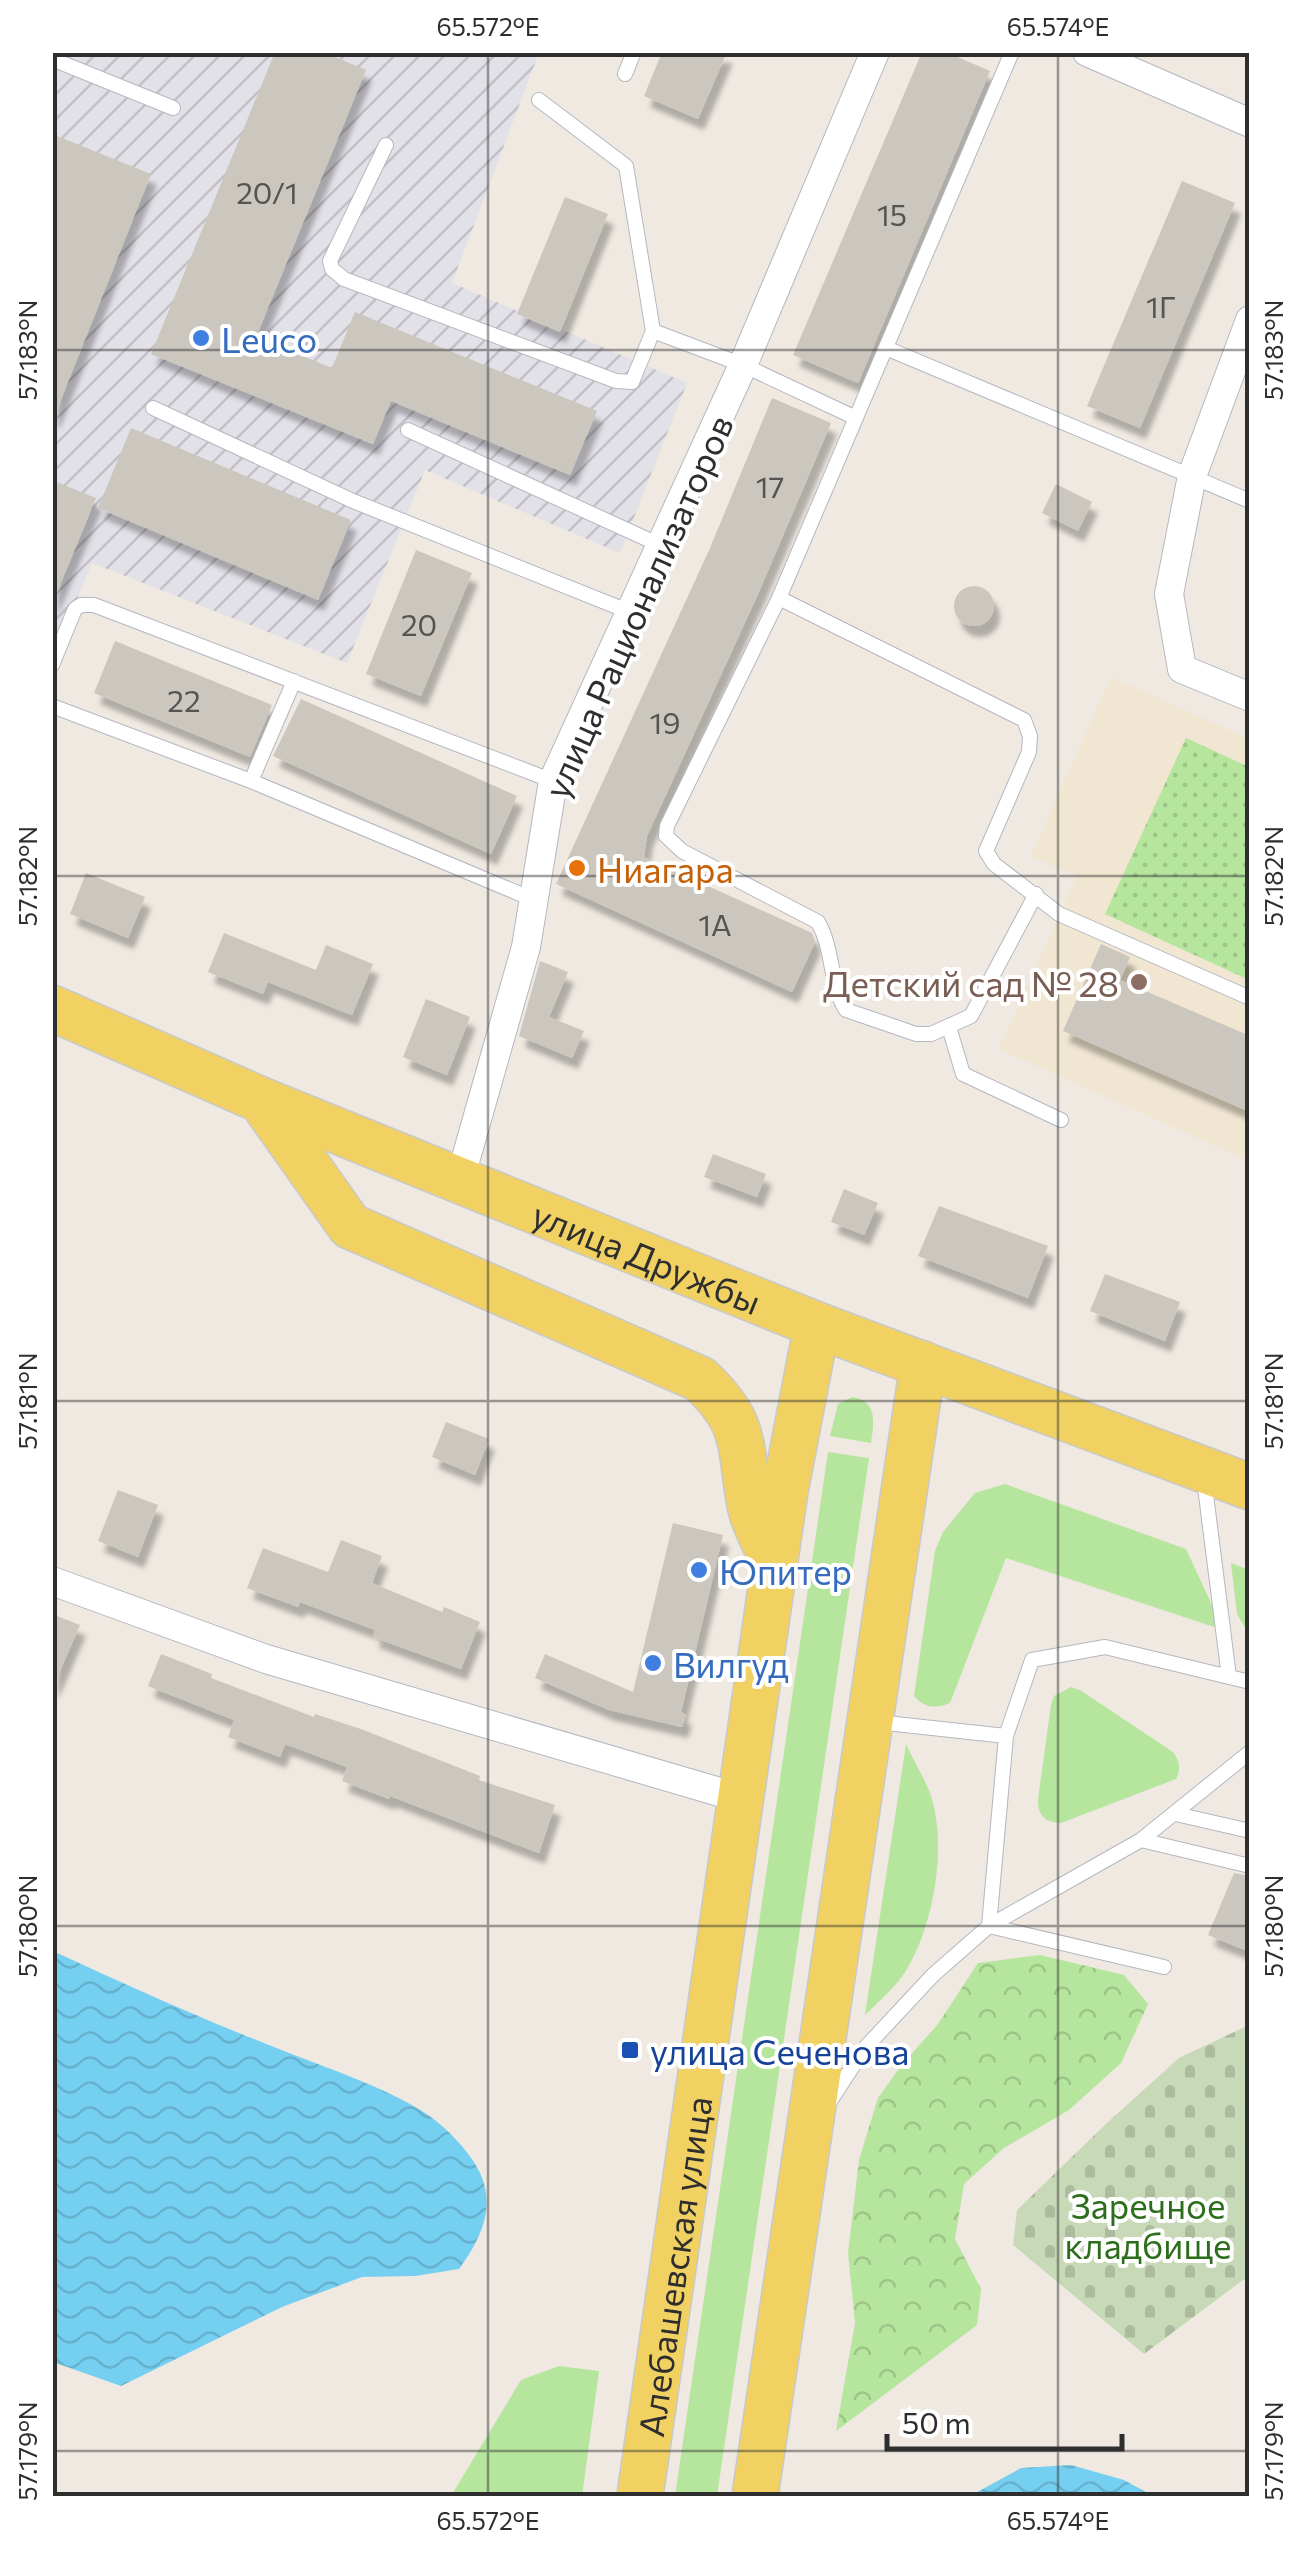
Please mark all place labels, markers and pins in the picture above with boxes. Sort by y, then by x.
place label: Leuco [221,317,317,360]
marker: Leuco [190,327,212,349]
place label: Ниагара [597,847,734,890]
marker: Ниагара [566,857,588,879]
place label: Детский сад № 28 [823,961,1119,1004]
marker: Детский сад № 28 [1128,971,1150,993]
place label: Юпитер [719,1549,852,1592]
marker: Юпитер [688,1559,710,1581]
place label: Вилгуд [673,1642,789,1685]
marker: Вилгуд [642,1652,664,1674]
place label: улица Сеченова [650,2029,909,2072]
marker: улица Сеченова [619,2039,641,2061]

